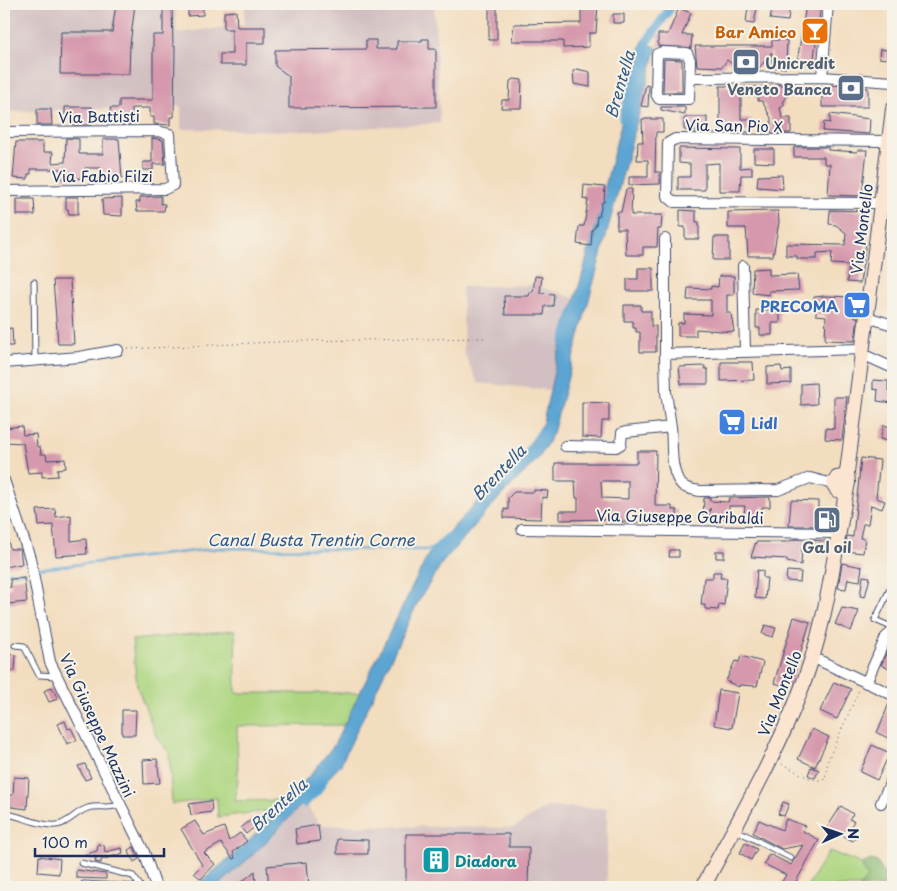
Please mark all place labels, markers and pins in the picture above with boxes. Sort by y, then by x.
bar icon: Bar Amico [800,16,830,46]
place label: Bar Amico [715,20,796,43]
bank icon: Unicredit [731,47,761,77]
place label: Unicredit [765,51,835,74]
bank icon: Veneto Banca [836,73,866,103]
place label: Veneto Banca [727,77,832,100]
supermarket icon: PRECOMA [842,290,872,320]
place label: PRECOMA [760,294,838,317]
supermarket icon: Lidl [717,407,747,437]
place label: Lidl [751,411,778,434]
fuel station icon: Gal oil [812,505,842,535]
place label: Gal oil [802,535,852,558]
building icon: Diadora [421,845,451,875]
place label: Diadora [455,849,518,872]

